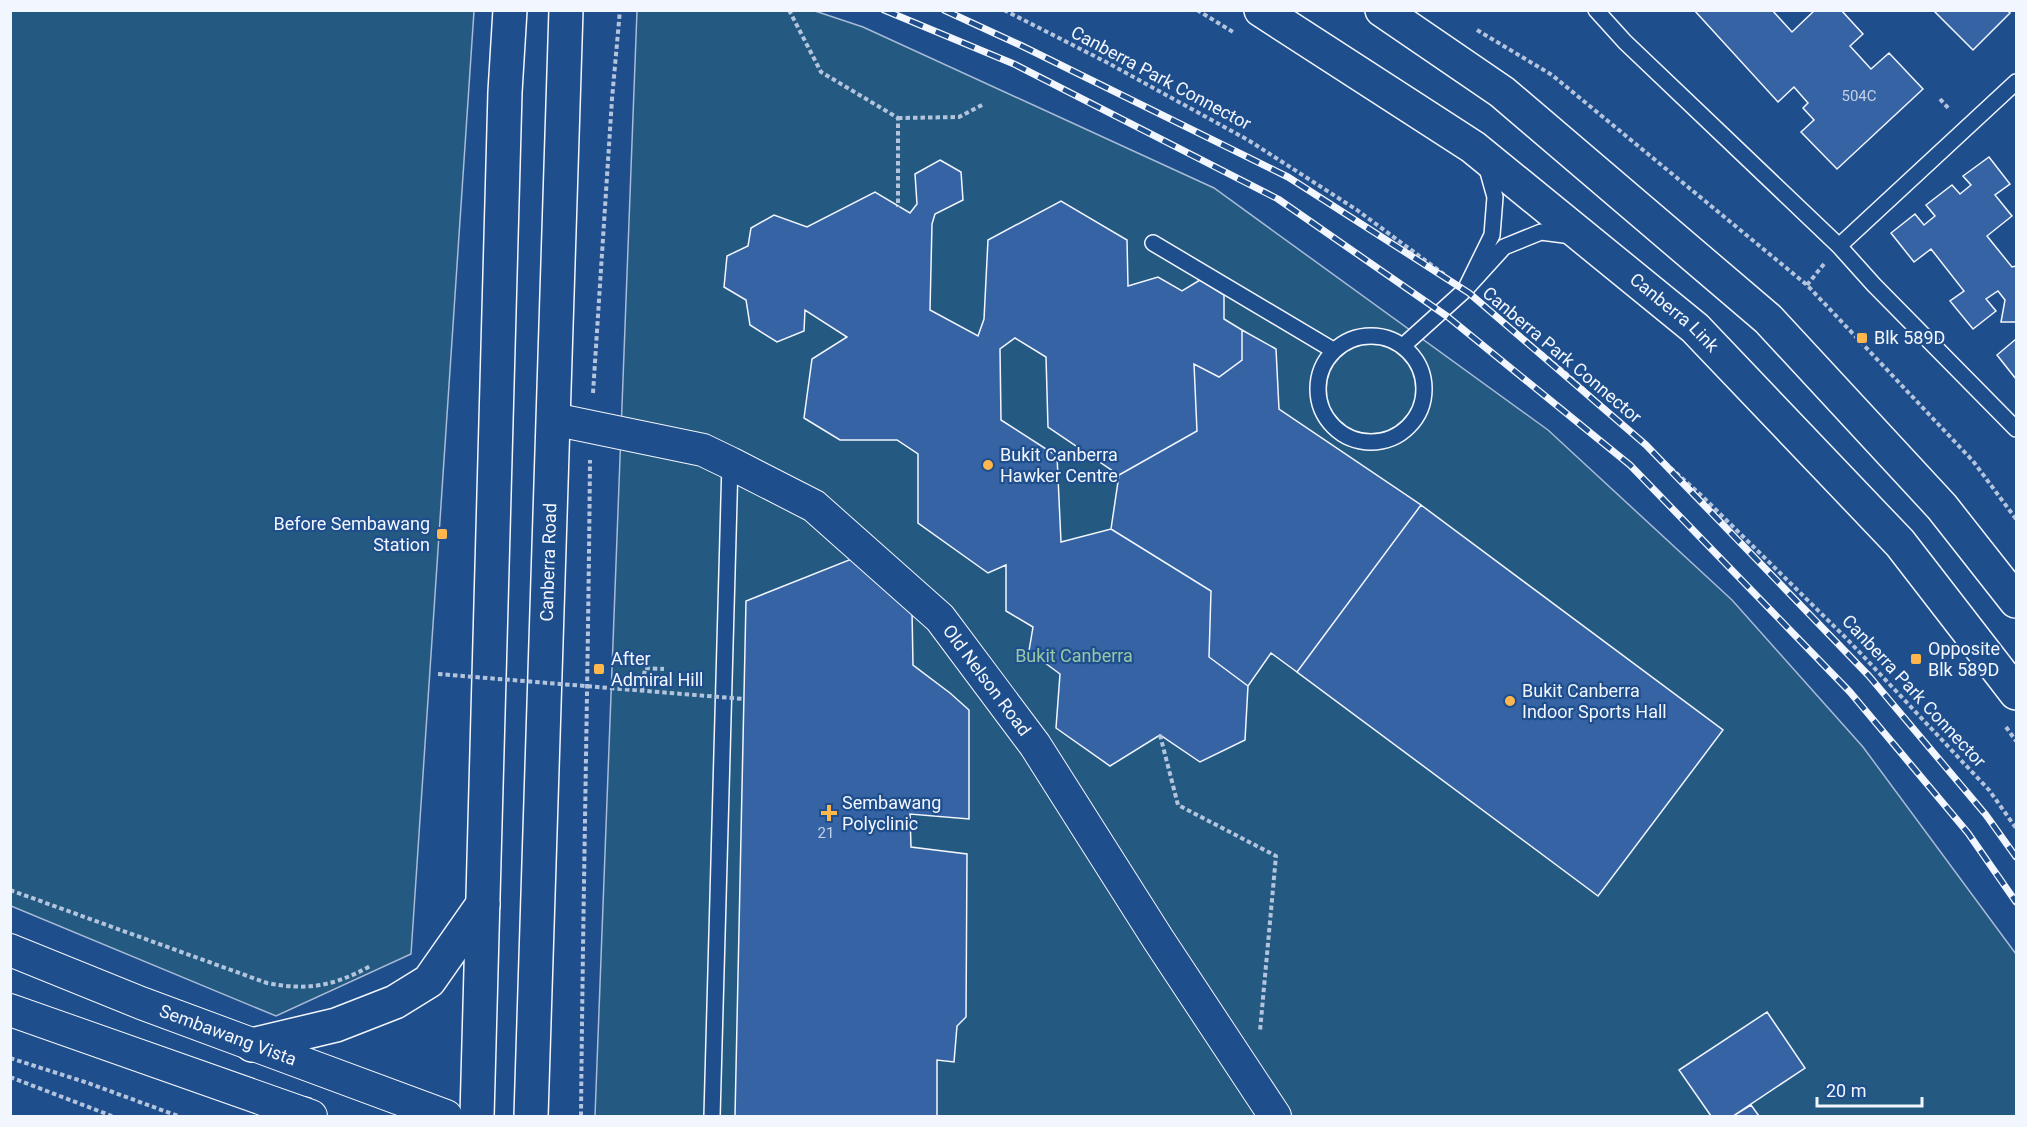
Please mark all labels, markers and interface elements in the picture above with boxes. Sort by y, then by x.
street label: Canberra Park Connector [1068,21,1255,134]
house number: 504C [1841,87,1877,105]
street label: Canberra Link [1626,268,1724,357]
street label: Canberra Park Connector [1479,282,1646,427]
place label: Blk 589D [1874,327,1945,348]
marker: Blk 589D [1855,331,1869,345]
place label: Bukit Canberra Hawker Centre [1000,444,1118,486]
marker: Bukit Canberra Hawker Centre [981,458,995,472]
street label: Canberra Road [536,503,560,622]
place label: Before Sembawang Station [273,513,430,555]
marker: Before Sembawang Station [435,527,449,541]
street label: Canberra Park Connector [1838,610,1991,771]
street label: Old Nelson Road [939,620,1035,740]
place label: Opposite Blk 589D [1928,638,2000,680]
park label: Bukit Canberra [1015,645,1133,666]
place label: After Admiral Hill [611,648,703,690]
marker: Opposite Blk 589D [1909,652,1923,666]
marker: After Admiral Hill [592,662,606,676]
place label: Bukit Canberra Indoor Sports Hall [1522,680,1667,722]
marker: Bukit Canberra Indoor Sports Hall [1503,694,1517,708]
place label: Sembawang Polyclinic [842,792,941,834]
marker: Sembawang Polyclinic [820,804,838,822]
house number: 21 [818,824,834,842]
street label: Sembawang Vista [157,1000,300,1070]
scale bar [1817,1070,1922,1108]
text: 20 m [1826,1080,1866,1101]

